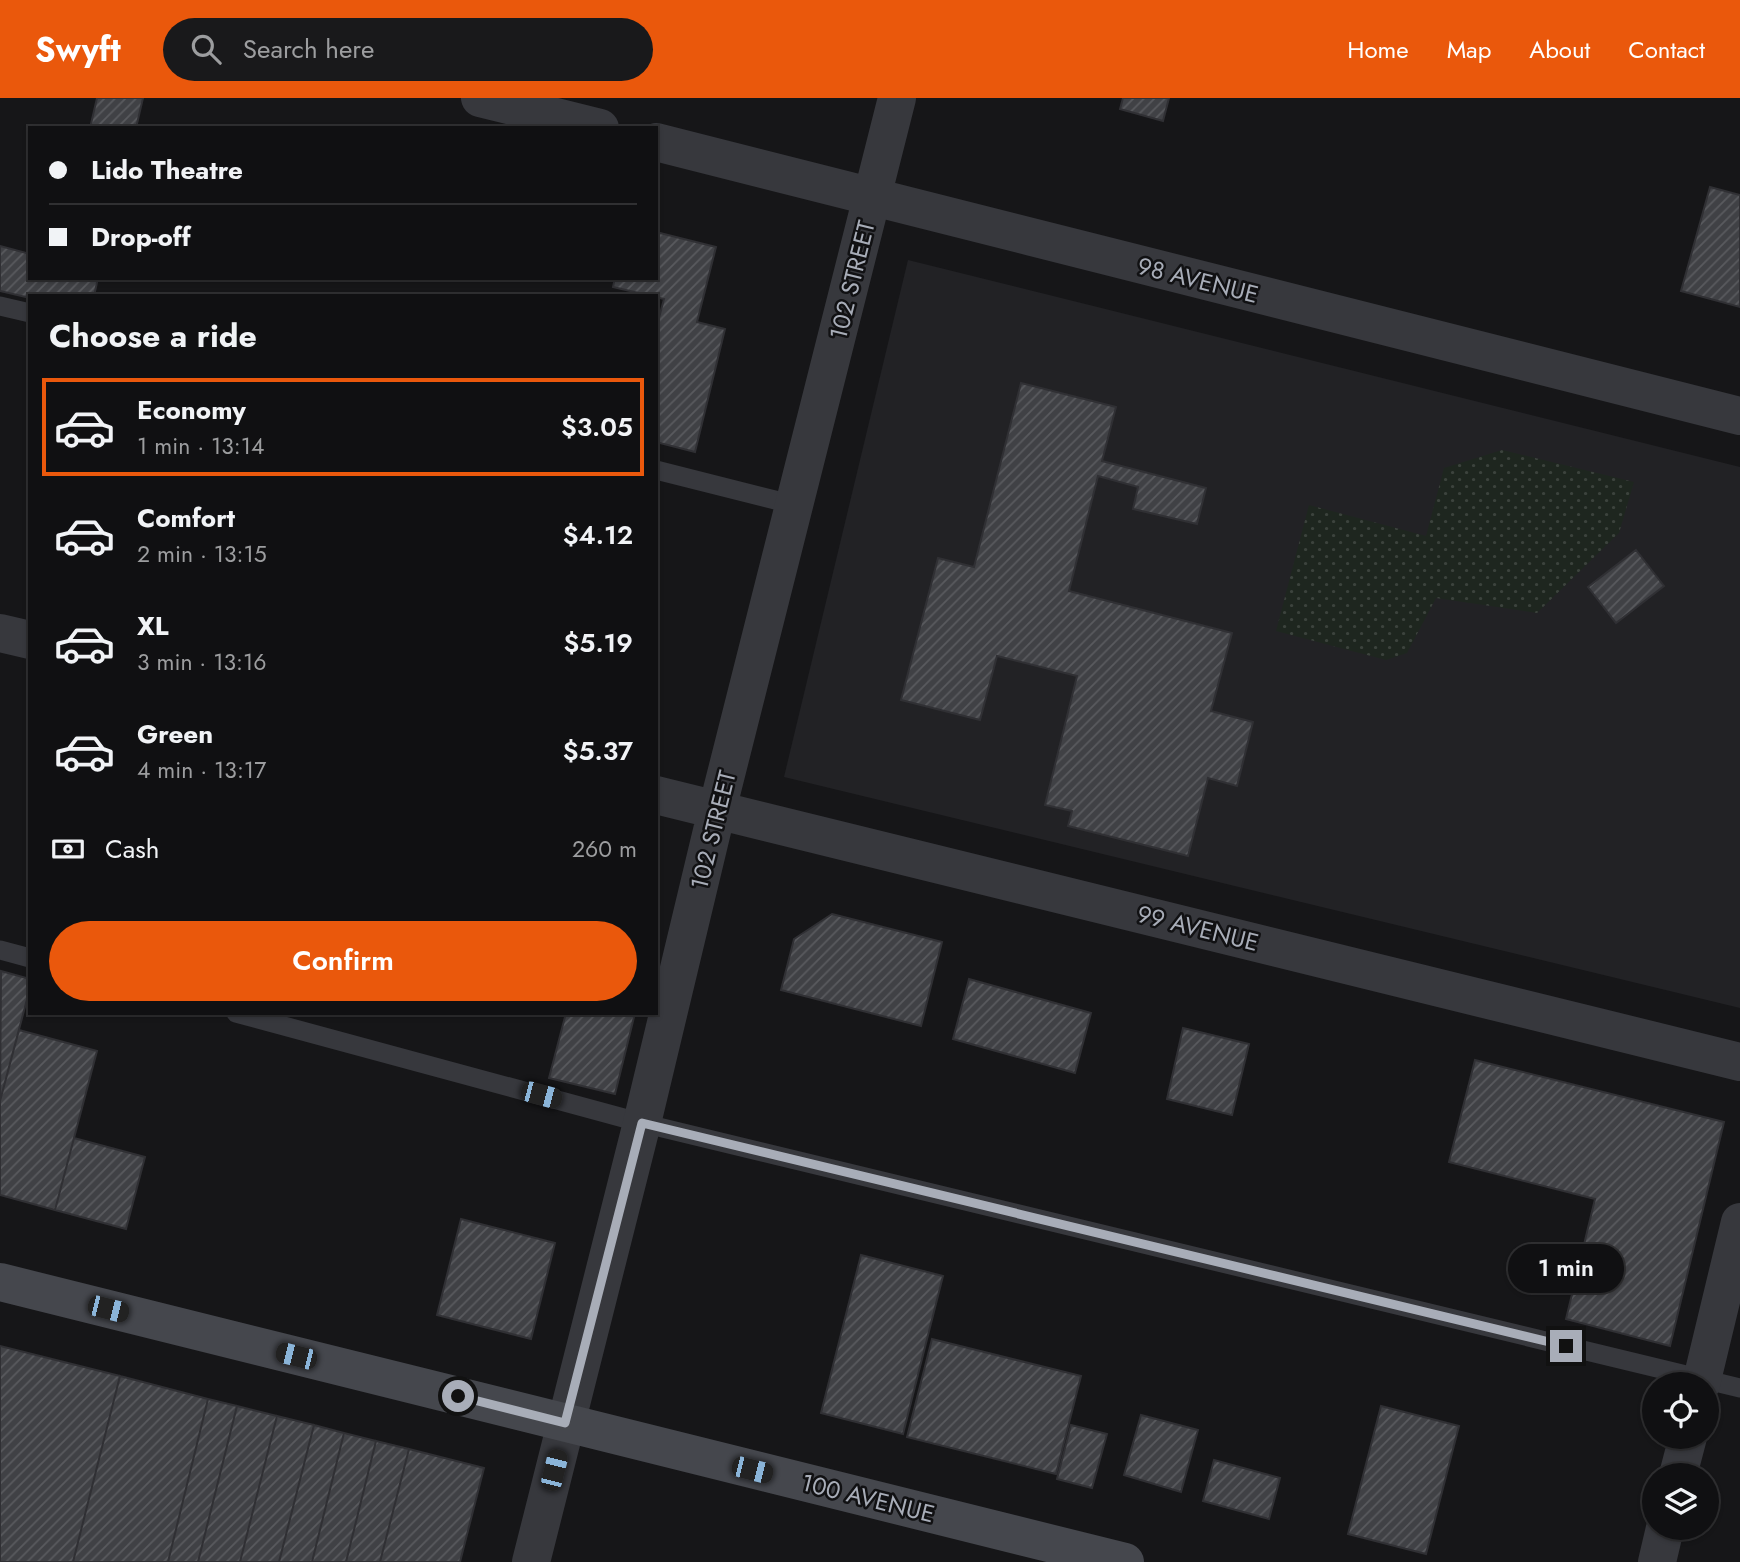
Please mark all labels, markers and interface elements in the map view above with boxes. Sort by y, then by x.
search box [163,18,653,81]
text: Swyft [35,26,121,73]
icon: search [187,30,225,68]
text: Search here [243,30,374,68]
text: Home [1347,32,1409,67]
text: Map [1447,32,1491,67]
text: About [1529,32,1590,67]
text: Contact [1628,32,1705,67]
text: Lido Theatre [91,151,243,189]
street label: 102 STREET [820,217,884,343]
text: Drop-off [91,218,191,256]
street label: 98 AVENUE [1134,248,1262,312]
text: Choose a ride [49,313,257,359]
text: Economy [137,391,246,429]
icon: car [53,396,116,459]
text: $3.05 [561,408,633,446]
text: 1 min · 13:14 [137,429,265,463]
text: Comfort [137,499,235,537]
icon: car [53,504,116,567]
text: $4.12 [563,516,633,554]
text: 2 min · 13:15 [137,537,267,571]
text: XL [137,607,169,645]
icon: car [53,612,116,675]
text: $5.19 [563,624,633,662]
text: 3 min · 13:16 [137,645,267,679]
text: Green [137,715,213,753]
icon: car [53,720,116,783]
text: $5.37 [563,732,633,770]
text: 4 min · 13:17 [137,753,266,787]
street label: 102 STREET [681,767,745,893]
icon: cash [49,830,87,868]
text: Cash [105,830,159,868]
text: 260 m [572,832,637,866]
street label: 99 AVENUE [1134,896,1262,960]
button: Confirm [49,921,637,1001]
car [518,1079,565,1111]
callout: 1 min [1508,1244,1624,1294]
text: 1 min [1538,1251,1594,1285]
car [86,1294,131,1324]
route end [1550,1330,1582,1362]
car [274,1341,319,1371]
map controls [1642,1372,1719,1540]
button: locate [1642,1372,1719,1449]
route start [442,1380,474,1412]
car [539,1447,570,1493]
car [730,1455,775,1485]
button: layers [1642,1463,1719,1540]
street label: 100 AVENUE [798,1465,938,1531]

